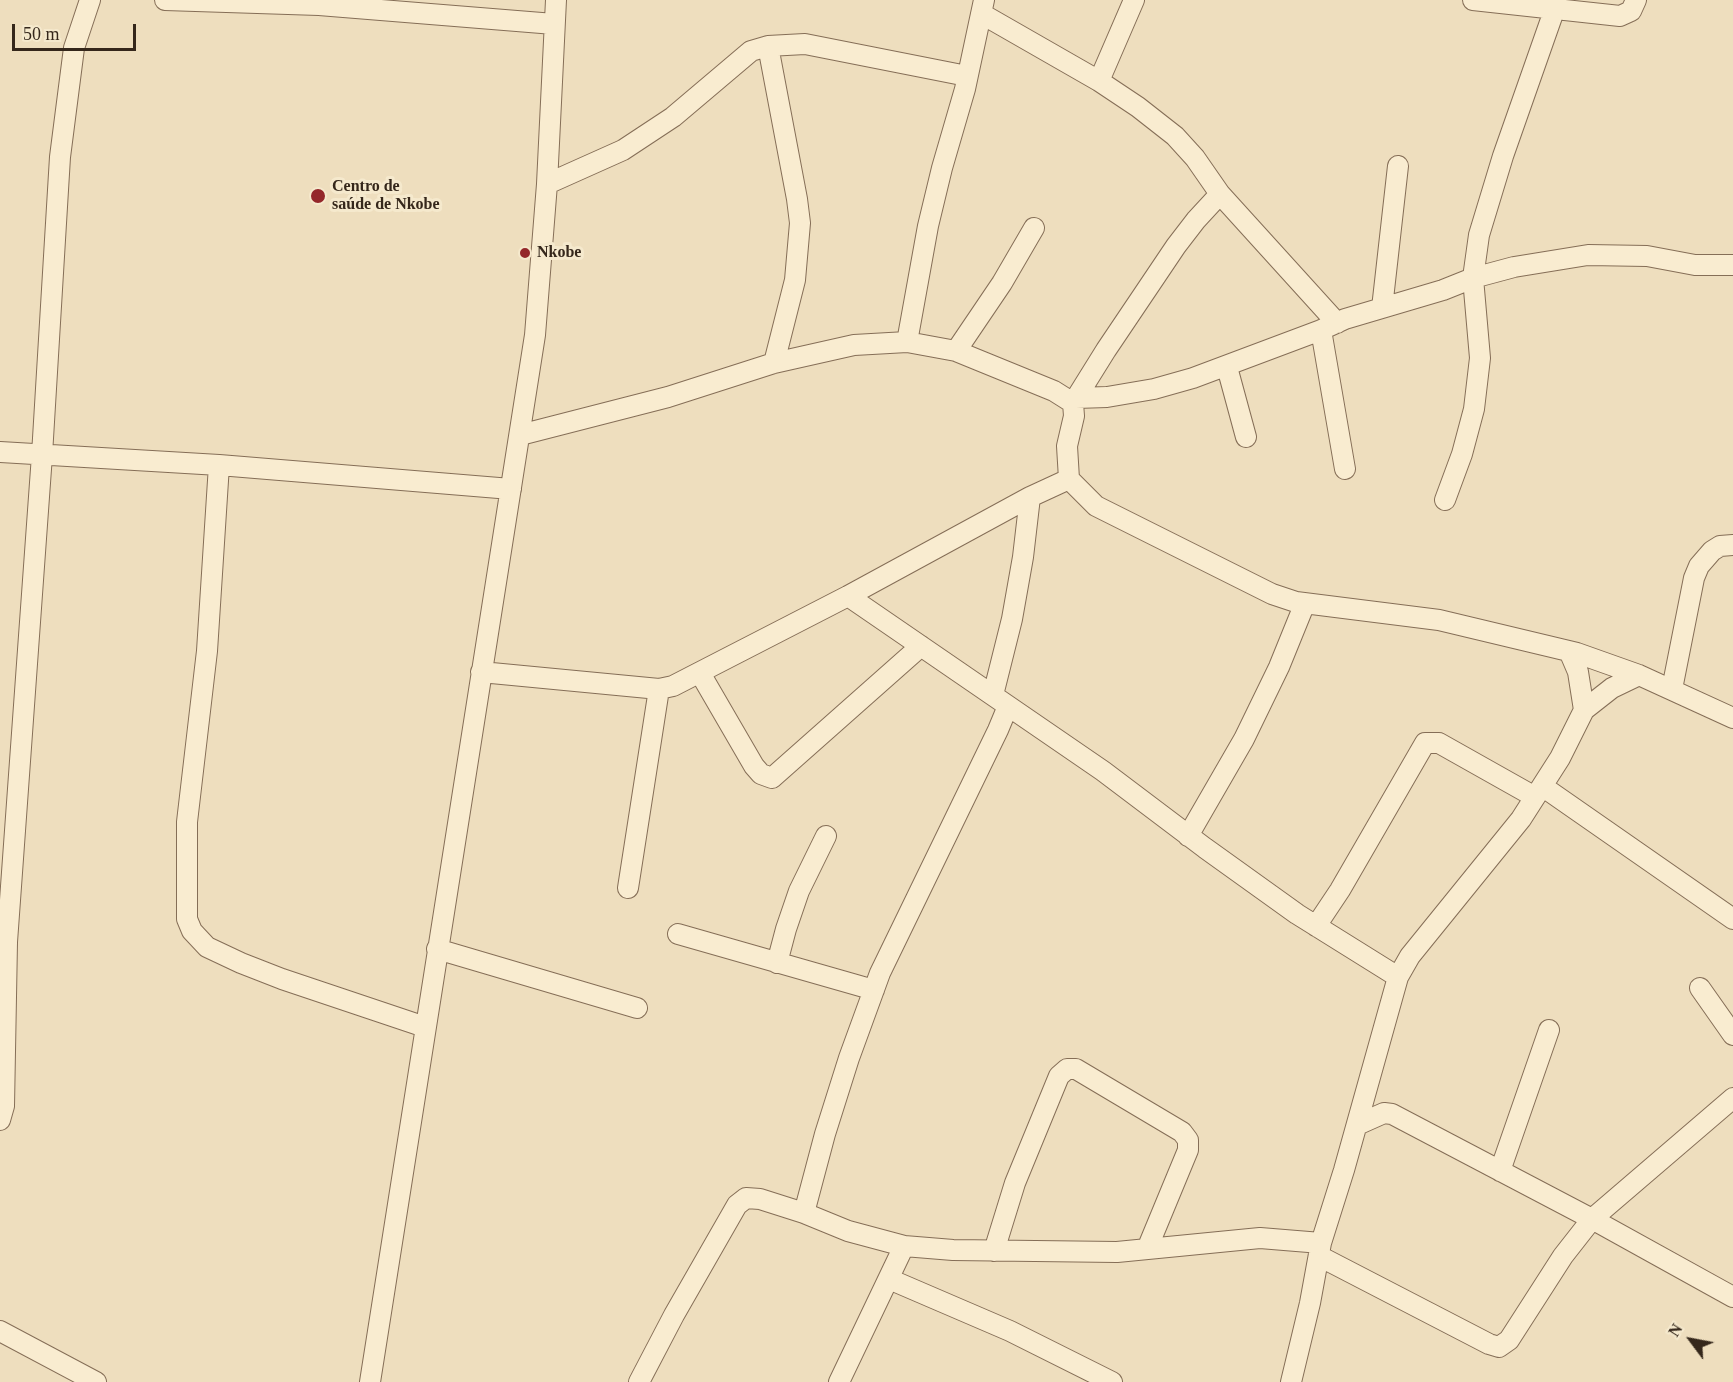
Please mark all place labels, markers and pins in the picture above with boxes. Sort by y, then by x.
place label: Centro de saúde de Nkobe [332,177,440,215]
marker: Centro de saúde de Nkobe [309,187,327,205]
place label: Nkobe [537,243,581,263]
marker: Nkobe [518,246,532,260]

